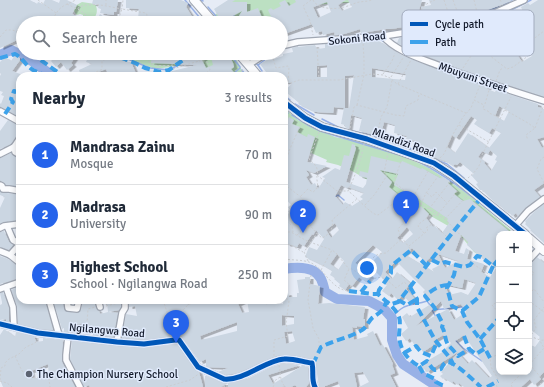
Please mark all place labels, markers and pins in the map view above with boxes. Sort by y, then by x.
pin: 1 [393,191,419,224]
pin: 2 [290,200,316,233]
pin: 3 [163,310,189,343]
place label: The Champion Nursery School [37,368,178,381]
marker: The Champion Nursery School [24,369,34,379]

